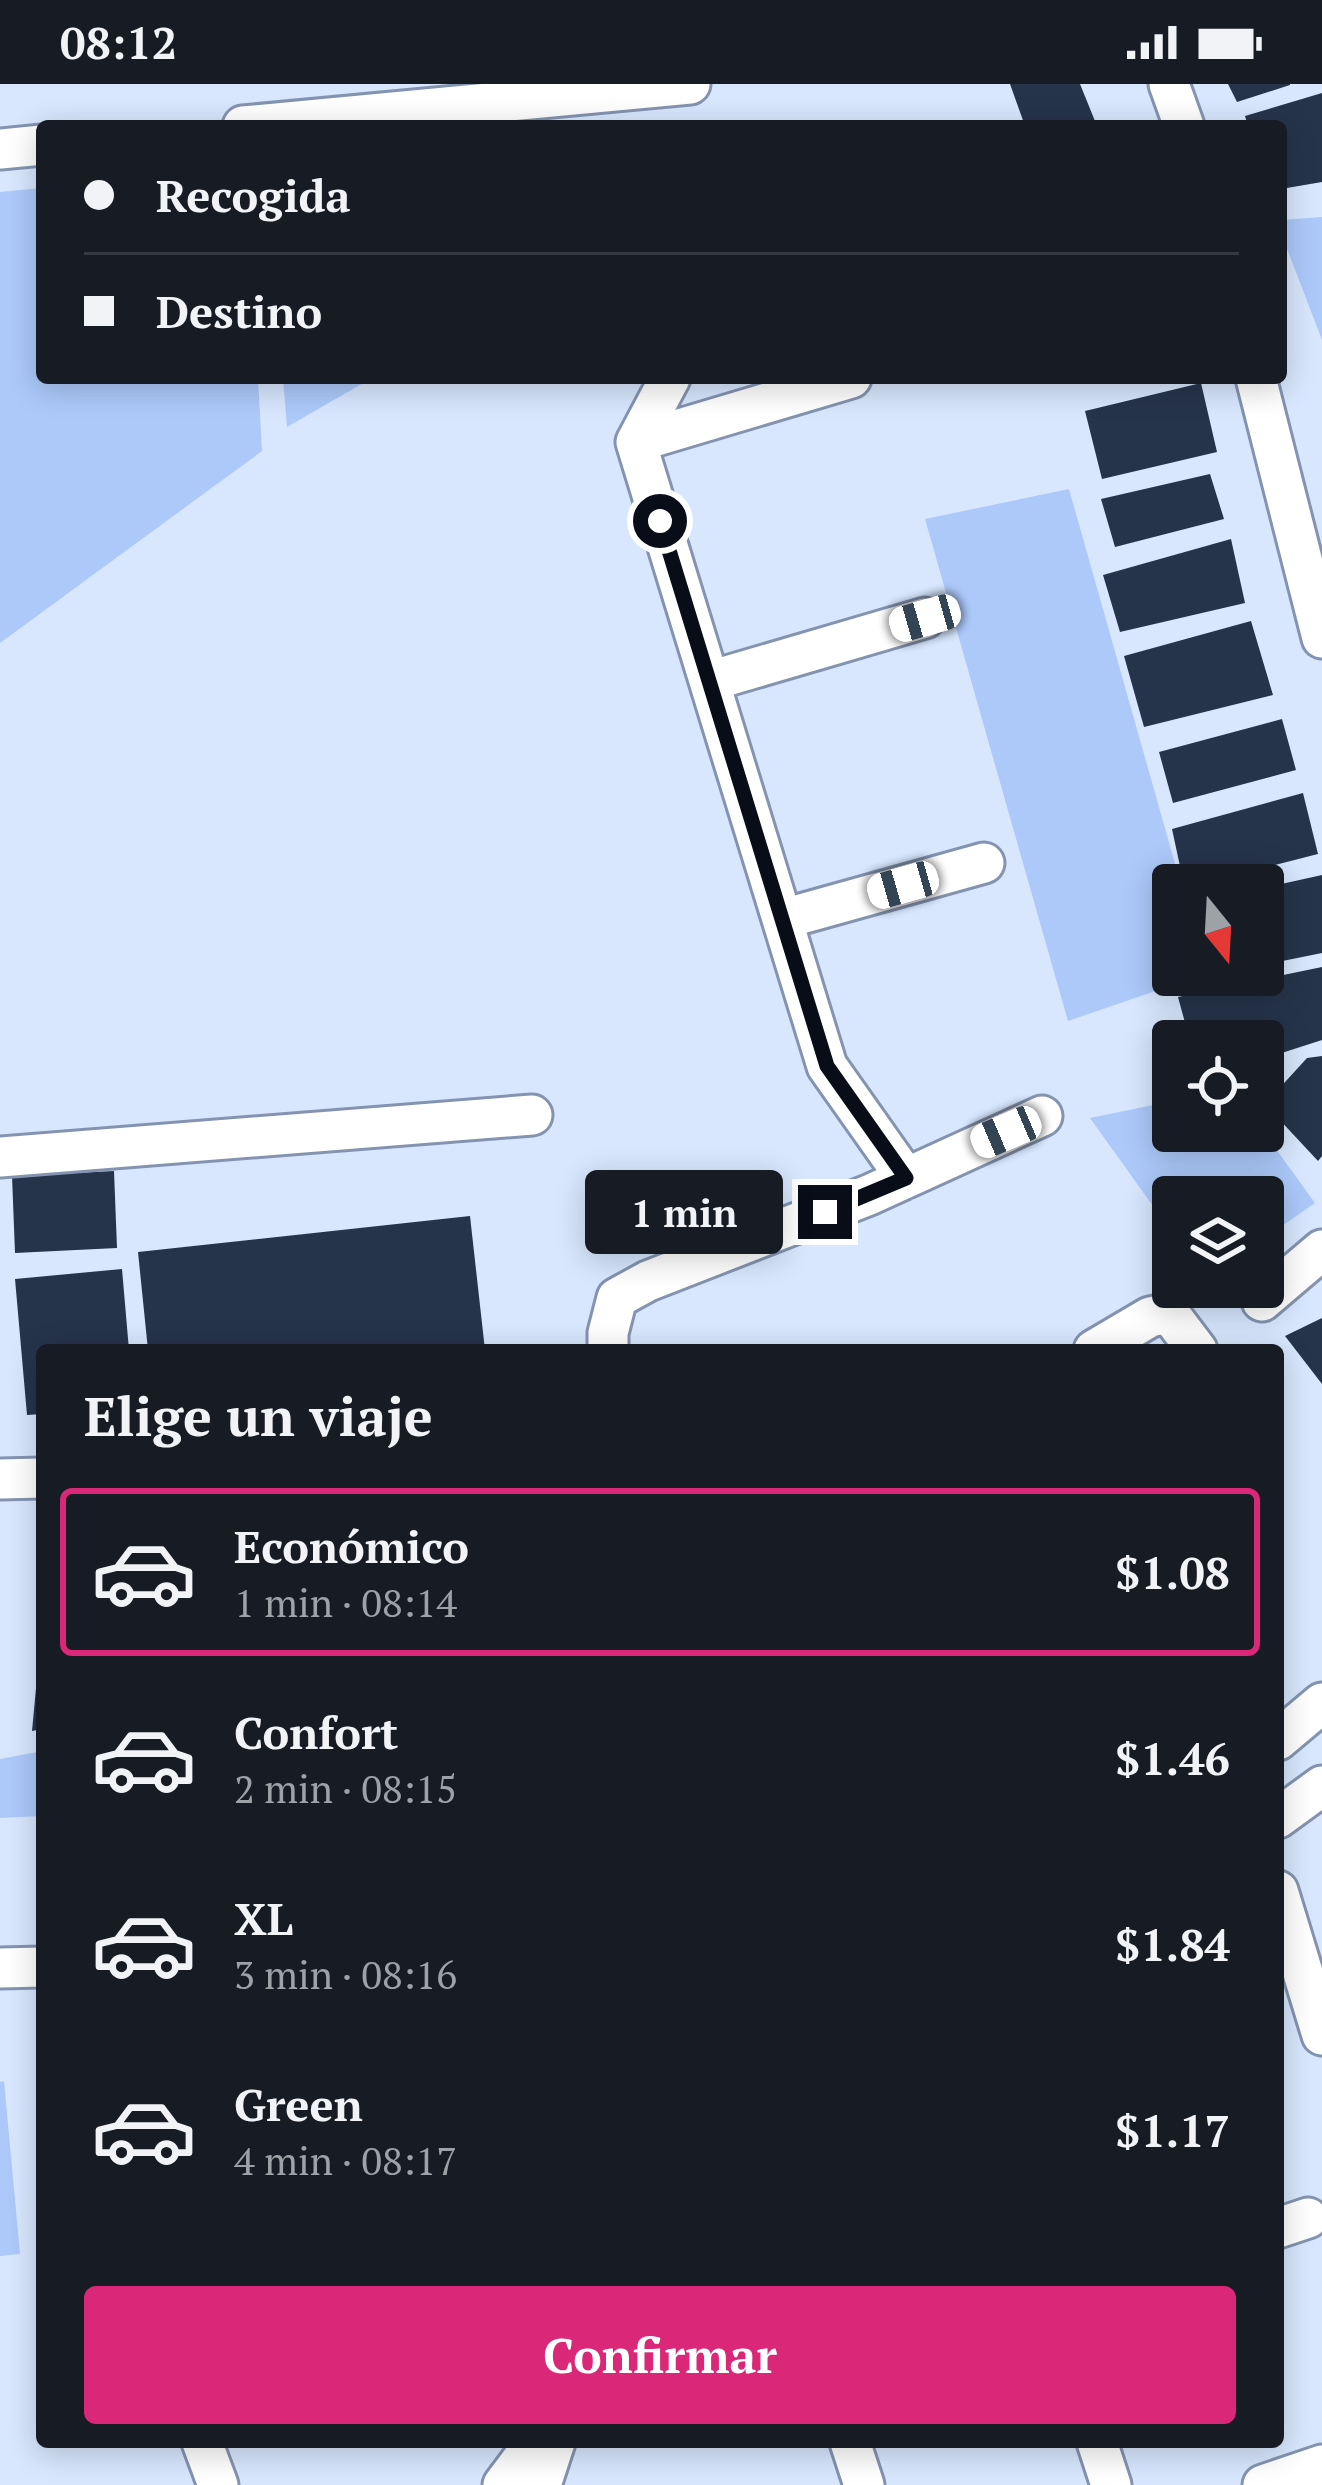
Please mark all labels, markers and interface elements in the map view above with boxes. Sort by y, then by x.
text: 08:12 [60,12,177,72]
text: Recogida [156,165,351,225]
text: Destino [156,281,322,341]
route start [633,494,687,548]
car [885,591,965,645]
car [863,858,943,912]
north arrow [1152,864,1284,996]
map controls [1152,864,1284,1308]
button: locate [1152,1020,1284,1152]
car [966,1101,1046,1163]
callout: 1 min [585,1170,783,1254]
button: layers [1152,1176,1284,1308]
route end [798,1185,852,1239]
text: 1 min [631,1186,737,1238]
text: Elige un viaje [84,1380,433,1451]
text: Económico [234,1516,469,1576]
icon: car [90,1518,198,1626]
text: $1.08 [1115,1542,1230,1602]
text: 1 min · 08:14 [234,1576,457,1628]
text: Confort [234,1702,398,1762]
icon: car [90,1704,198,1812]
text: $1.46 [1115,1728,1230,1788]
text: 2 min · 08:15 [234,1762,457,1814]
text: XL [234,1888,293,1948]
icon: car [90,1890,198,1998]
text: $1.84 [1115,1914,1230,1974]
text: 3 min · 08:16 [234,1948,457,2000]
text: Green [234,2074,363,2134]
icon: car [90,2076,198,2184]
text: $1.17 [1115,2100,1230,2160]
text: 4 min · 08:17 [234,2134,457,2186]
button: Confirmar [84,2286,1236,2424]

